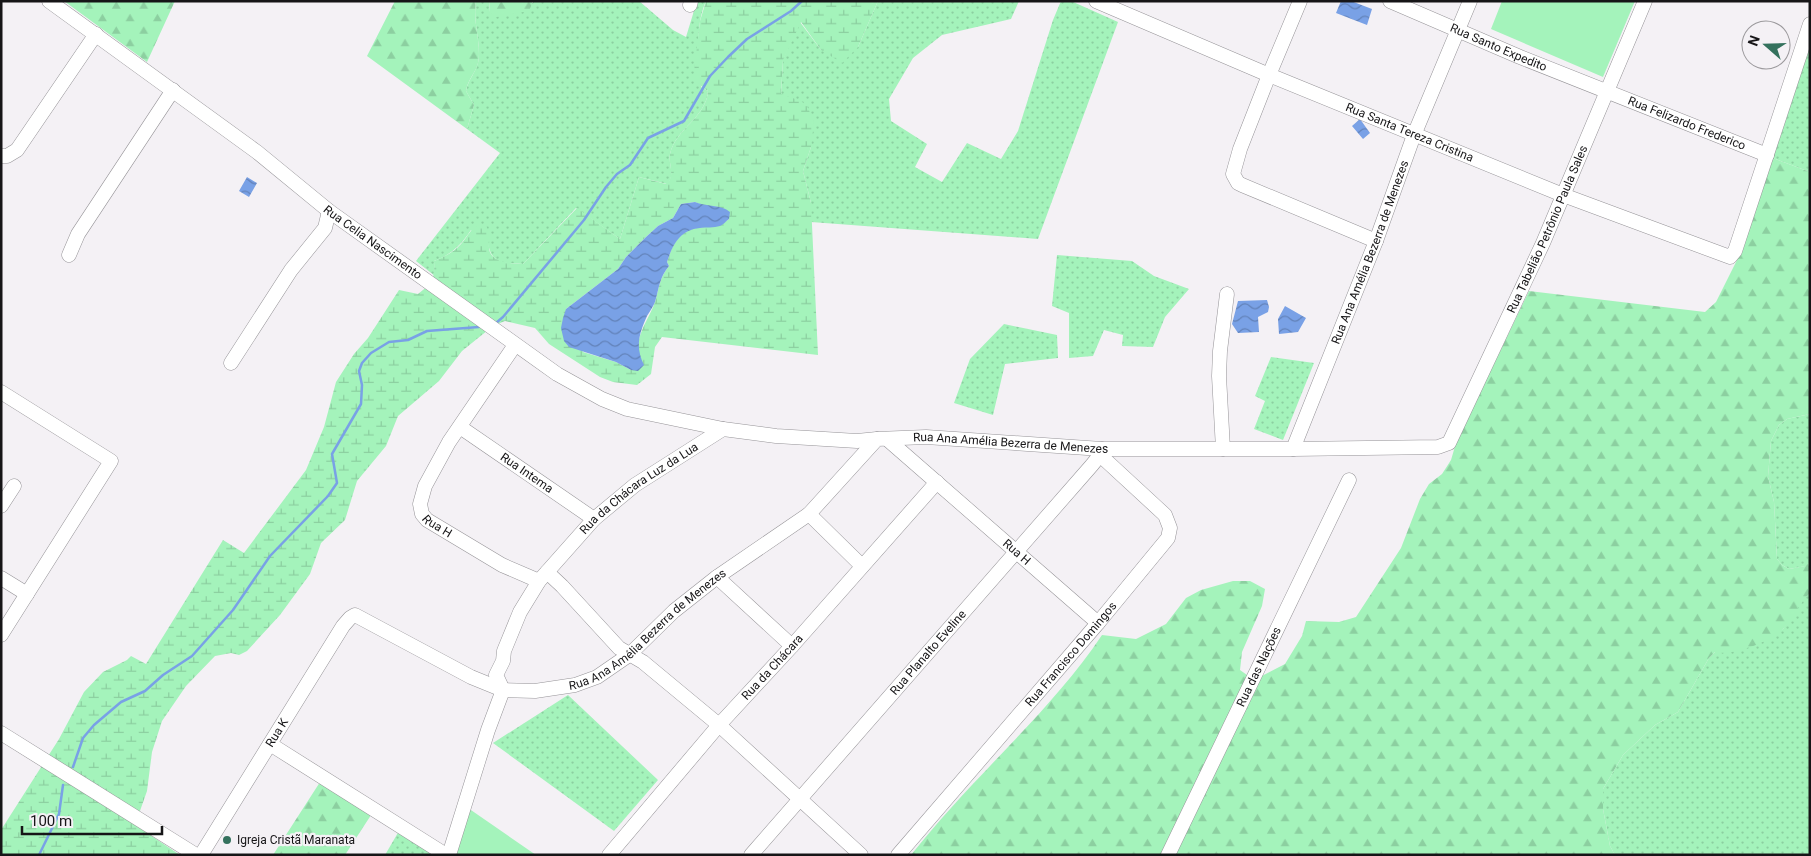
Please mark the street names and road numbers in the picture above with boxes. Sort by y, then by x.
street label: Rua Santo Expedito [1448,21,1549,74]
street label: Rua Felizardo Frederico [1626,94,1748,153]
street label: Rua Santa Tereza Cristina [1344,100,1476,165]
street label: Rua Tabelião Petrônio Paula Sales [1504,143,1590,315]
street label: Rua Ana Amélia Bezerra de Menezes [1329,158,1411,346]
street label: Rua Celia Nascimento [321,202,425,282]
street label: Rua Ana Amélia Bezerra de Menezes [913,430,1108,456]
street label: Rua da Chácara Luz da Lua [577,440,701,537]
street label: Rua Intema [498,450,556,496]
street label: Rua H [419,512,455,540]
street label: Rua H [1000,536,1033,568]
street label: Rua Ana Amélia Bezerra de Menezes [568,566,729,693]
street label: Rua Francisco Domingos [1022,599,1119,709]
street label: Rua Planalto Eveline [887,607,969,698]
street label: Rua das Nações [1234,625,1284,709]
street label: Rua da Chácara [739,632,806,703]
street label: Rua K [263,715,291,750]

